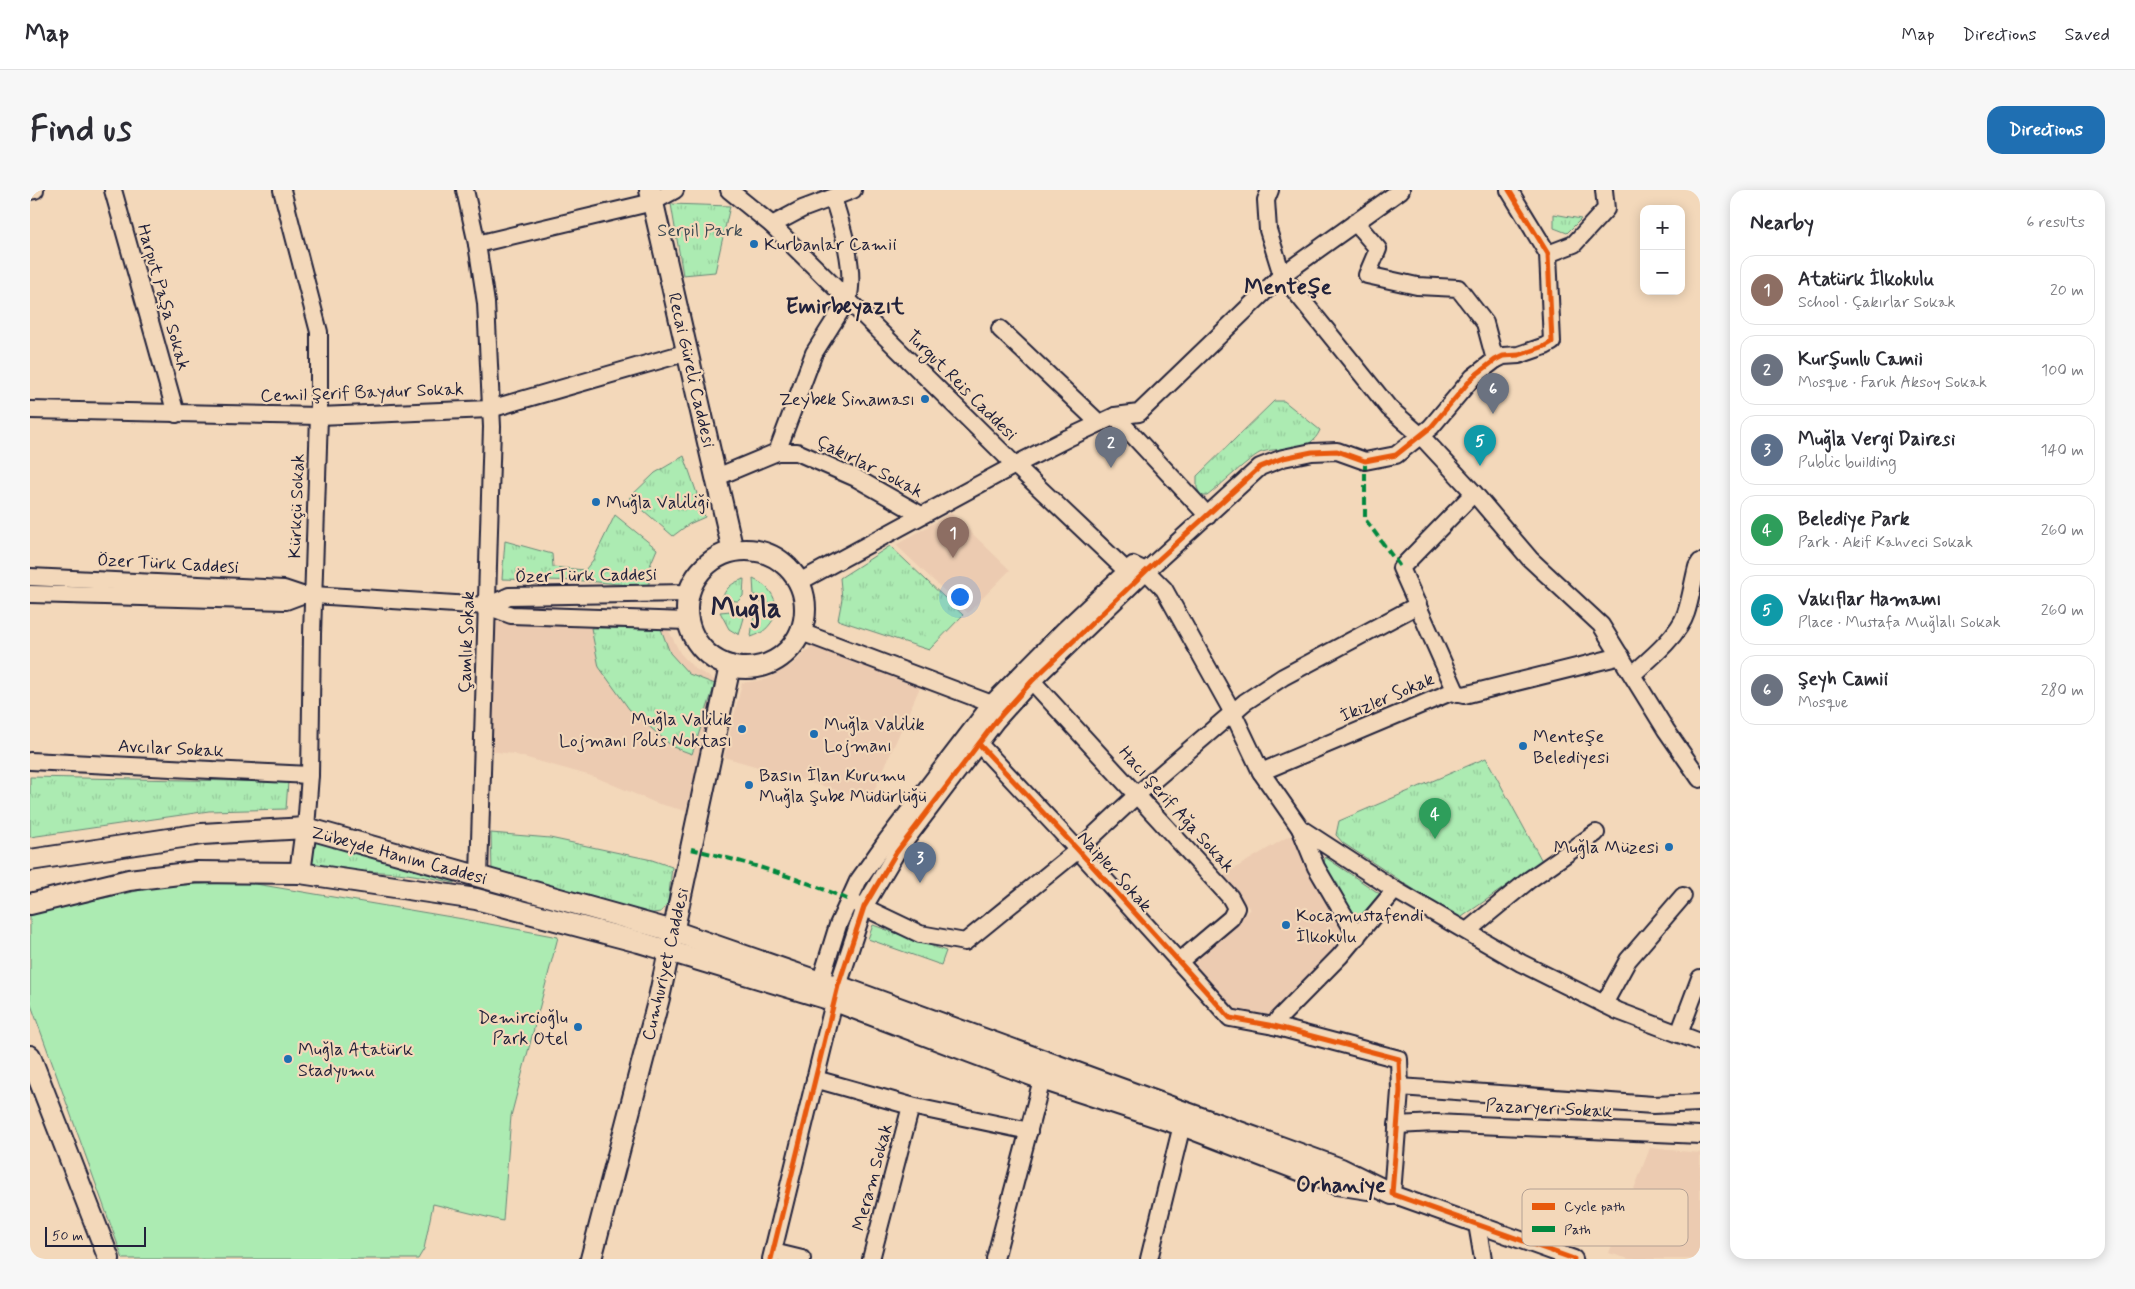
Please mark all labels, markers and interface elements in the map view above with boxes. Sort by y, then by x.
text: Map [25,19,69,50]
text: Map [1902,23,1935,47]
text: Directions [1963,23,2037,47]
text: Saved [2065,23,2110,47]
button: Directions [1987,106,2105,154]
text: Find us [30,107,132,153]
map controls [1640,205,1685,295]
button: + [1640,205,1685,250]
text: Nearby [1750,209,1814,237]
text: 6 results [2026,212,2085,233]
park label: Serpil Park [657,219,743,243]
street label: Harput Paşa Sokak [131,221,195,373]
place label: Kurbanlar Camii [764,233,897,257]
marker: Kurbanlar Camii [748,238,760,250]
button: − [1640,250,1685,295]
text: Atatürk İlkokulu [1798,267,1934,292]
district label: Menteşe [1244,274,1332,302]
text: 1 [1763,280,1771,301]
text: 20 m [2050,280,2084,301]
street label: Recai Güreli Caddesi [662,290,721,450]
text: School · Çakırlar Sokak [1798,292,1956,313]
district label: Emirbeyazıt [786,293,906,322]
street label: Turgut Reis Caddesi [900,325,1022,447]
text: Kurşunlu Camii [1798,347,1923,372]
text: 2 [1763,360,1771,381]
text: 100 m [2041,360,2084,381]
text: Mosque · Faruk Aksoy Sokak [1798,372,1987,393]
pin: 6 [1477,373,1509,414]
street label: Cemil Şerif Baydur Sokak [260,377,464,409]
place label: Zeybek Sinaması [779,388,915,412]
marker: Zeybek Sinaması [919,393,931,405]
pin: 5 [1464,425,1496,466]
pin: 2 [1095,427,1127,468]
text: Muğla Vergi Dairesi [1798,427,1955,452]
street label: Çakırlar Sokak [812,430,927,504]
text: 3 [1763,440,1771,461]
text: 140 m [2040,440,2084,461]
text: Public building [1798,452,1897,473]
street label: Kürkçü Sokak [283,453,311,559]
place label: Muğla Valiliği [606,491,709,515]
marker: Muğla Valiliği [590,496,602,508]
text: Belediye Park [1798,507,1910,532]
pin: 1 [937,517,969,558]
text: 4 [1762,520,1772,541]
text: 260 m [2041,520,2084,541]
text: Park · Akif Kahveci Sokak [1798,532,1973,553]
street label: Özer Türk Caddesi [97,548,239,580]
street label: Özer Türk Caddesi [515,563,657,589]
your location [947,584,973,610]
text: Vakıflar Hamamı [1798,587,1942,612]
street label: Çamlık Sokak [453,590,481,694]
district label: Muğla [711,591,781,629]
text: 5 [1762,600,1772,621]
text: 260 m [2041,600,2084,621]
text: Place · Mustafa Muğlalı Sokak [1798,612,2001,633]
street label: İkizler Sokak [1337,667,1438,728]
text: Şeyh Camii [1798,667,1888,692]
text: 6 [1763,680,1771,701]
text: 280 m [2041,680,2084,701]
text: Mosque [1798,692,1848,713]
place label: Muğla Valilik Lojmanı Polis Noktası [559,708,732,753]
place label: Muğla Valilik Lojmanı [824,713,925,758]
marker: Muğla Valilik Lojmanı Polis Noktası [736,723,748,735]
place label: Menteşe Belediyesi [1533,725,1609,770]
marker: Muğla Valilik Lojmanı [808,728,820,740]
street label: Avcılar Sokak [117,734,225,764]
marker: Menteşe Belediyesi [1517,740,1529,752]
street label: Hacı Şerif Ağa Sokak [1113,741,1240,878]
place label: Basın İlan Kurumu Muğla Şube Müdürlüğü [759,764,926,809]
marker: Basın İlan Kurumu Muğla Şube Müdürlüğü [743,779,755,791]
pin: 4 [1419,798,1451,839]
street label: Zübeyde Hanım Caddesi [308,821,490,891]
street label: Naipler Sokak [1071,826,1157,917]
place label: Muğla Müzesi [1554,836,1659,860]
marker: Muğla Müzesi [1663,841,1675,853]
pin: 3 [904,842,936,883]
street label: Cumhuriyet Caddesi [637,885,695,1043]
place label: Kocamustafendi İlkokulu [1296,904,1424,949]
marker: Kocamustafendi İlkokulu [1280,919,1292,931]
place label: Demircioğlu Park Otel [478,1006,568,1051]
marker: Demircioğlu Park Otel [572,1021,584,1033]
place label: Muğla Atatürk Stadyumu [298,1038,413,1083]
marker: Muğla Atatürk Stadyumu [282,1053,294,1065]
street label: Pazaryeri Sokak [1485,1094,1613,1124]
street label: Meram Sokak [847,1121,899,1233]
district label: Orhaniye [1296,1172,1386,1201]
legend [1522,1189,1688,1246]
text: Cycle path [1564,1198,1625,1216]
text: Path [1564,1221,1591,1239]
scale bar [45,1224,146,1247]
text: 50 m [52,1227,83,1245]

